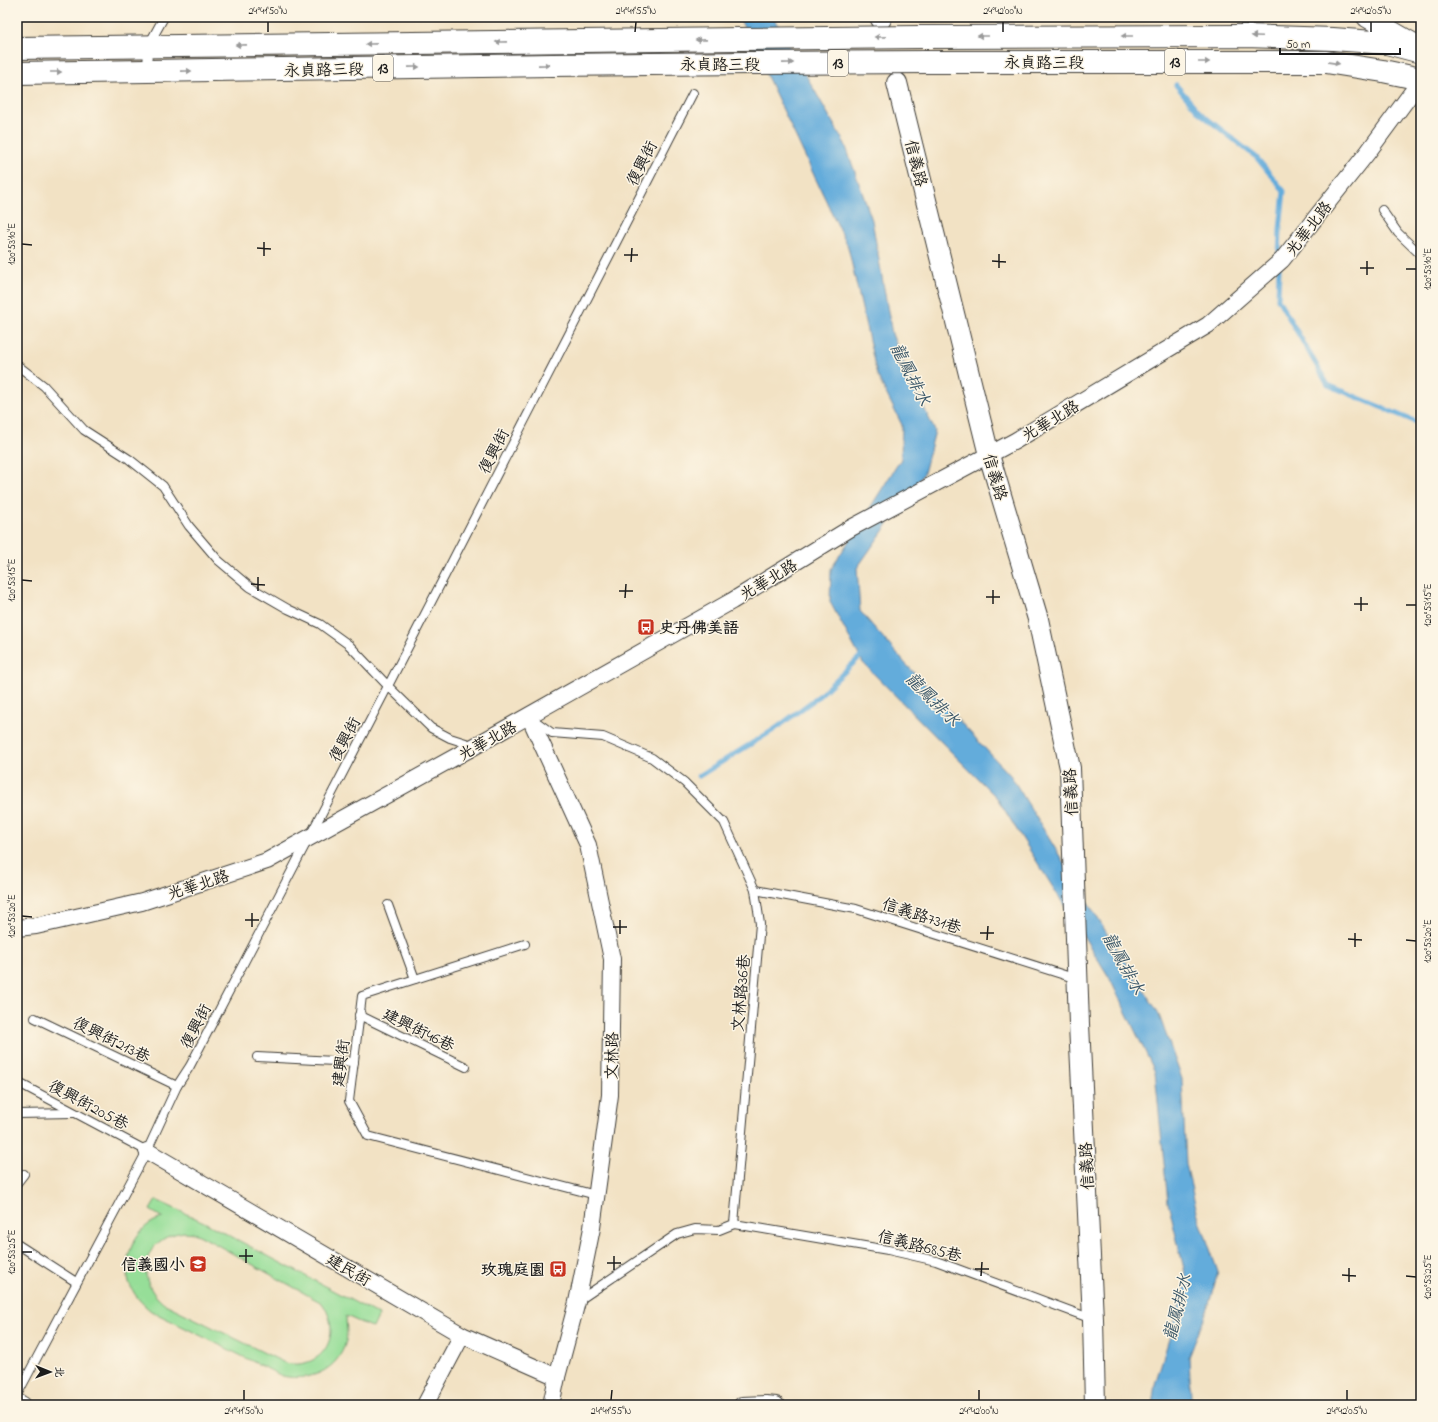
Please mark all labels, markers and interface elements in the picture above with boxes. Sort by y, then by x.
text: 24°41'50"N [248,4,288,19]
text: 24°41'55"N [616,4,657,19]
text: 24°42'00"N [983,4,1023,19]
text: 24°42'05"N [1350,4,1392,19]
scale bar [1280,30,1400,56]
one-way arrow [976,33,989,39]
one-way arrow [1120,33,1133,39]
one-way arrow [1250,33,1263,39]
one-way arrow [873,34,886,40]
text: 50 m [1286,36,1310,54]
one-way arrow [694,37,707,43]
one-way arrow [494,39,507,45]
one-way arrow [365,40,377,47]
one-way arrow [234,42,247,48]
road number: 13 [1165,49,1185,75]
road number: 13 [828,50,848,76]
street label: 永貞路三段 [1004,52,1084,76]
street label: 永貞路三段 [680,54,760,78]
road number: 13 [373,55,393,81]
street label: 永貞路三段 [284,58,364,84]
one-way arrow [1198,59,1211,65]
one-way arrow [782,60,795,66]
one-way arrow [1328,60,1340,66]
one-way arrow [538,62,551,68]
one-way arrow [408,64,421,70]
one-way arrow [180,68,193,74]
one-way arrow [50,69,63,75]
street label: 復興街 [621,137,664,191]
street label: 信義路 [898,137,933,190]
street label: 光華北路 [1280,197,1339,262]
text: 120°53'10"E [5,223,20,265]
text: 120°53'10"E [1421,248,1436,290]
water label: 龍鳳排水 [883,339,937,412]
street label: 光華北路 [1017,395,1085,448]
street label: 復興街 [473,425,516,479]
street label: 信義路 [976,451,1012,504]
street label: 光華北路 [735,554,803,607]
text: 120°53'15"E [5,558,20,602]
text: 120°53'15"E [1421,583,1436,627]
bus stop icon: 史丹佛美語 [636,617,656,637]
place label: 史丹佛美語 [659,617,739,641]
water label: 龍鳳排水 [899,667,966,734]
street label: 復興街 [324,713,368,767]
street label: 光華北路 [454,716,522,768]
street label: 信義路 [1059,767,1085,816]
street label: 光華北路 [164,865,233,907]
street label: 信義路731巷 [879,893,964,941]
text: 120°53'20"E [5,894,20,938]
text: 120°53'20"E [1421,919,1436,963]
water label: 龍鳳排水 [1095,928,1151,1000]
street label: 文林路36巷 [727,953,757,1033]
street label: 復興街 [175,1000,218,1054]
street label: 建興街46巷 [378,1003,458,1059]
street label: 復興街213巷 [68,1012,154,1070]
street label: 文林路 [601,1032,625,1080]
street label: 建興街 [327,1038,357,1089]
street label: 復興街205巷 [44,1075,133,1137]
street label: 信義路 [1075,1141,1101,1190]
street label: 信義路685巷 [875,1225,964,1269]
text: 120°53'25"E [5,1229,20,1275]
street label: 建民街 [321,1248,375,1293]
place label: 信義國小 [121,1254,185,1278]
school or university icon: 信義國小 [188,1254,208,1274]
text: 120°53'25"E [1421,1254,1436,1300]
place label: 玫瑰庭園 [481,1259,545,1283]
bus stop icon: 玫瑰庭園 [548,1259,568,1279]
water label: 龍鳳排水 [1158,1270,1199,1343]
north arrow [30,1352,70,1392]
text: 北 [51,1367,67,1378]
text: 24°41'50"N [224,1404,264,1419]
text: 24°41'55"N [591,1404,632,1419]
text: 24°42'00"N [959,1404,999,1419]
text: 24°42'05"N [1326,1404,1368,1419]

